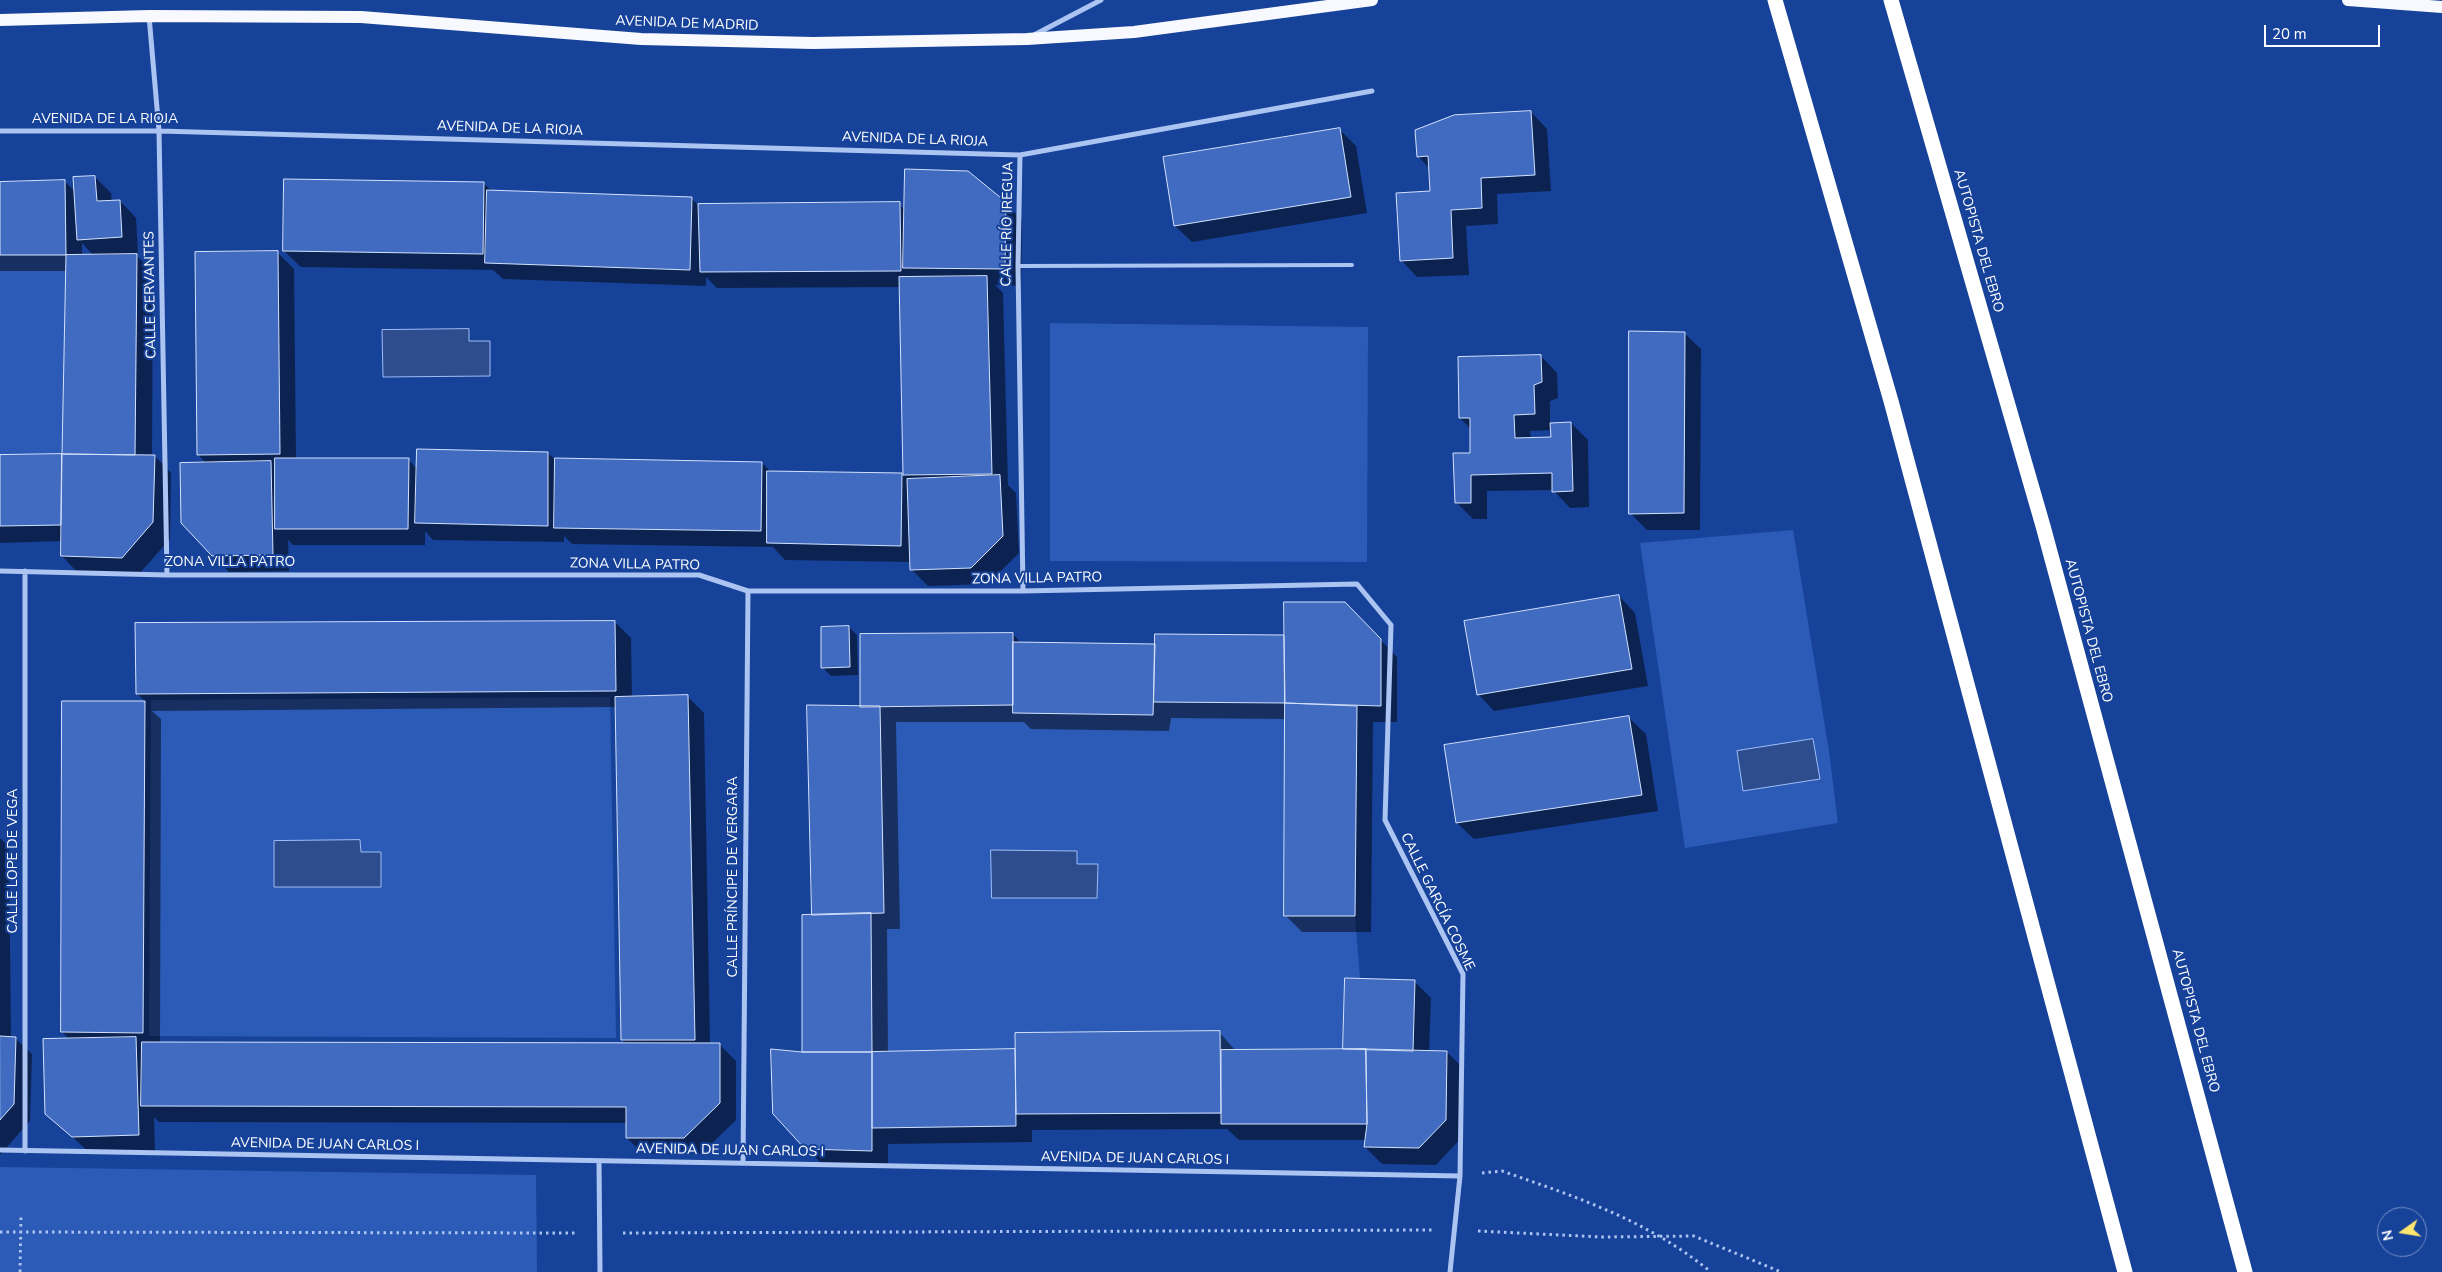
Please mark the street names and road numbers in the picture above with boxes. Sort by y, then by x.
street label: AVENIDA DE MADRID [615,13,759,35]
street label: AVENIDA DE LA RIOJA [32,112,178,128]
street label: AVENIDA DE LA RIOJA [437,118,583,140]
street label: AVENIDA DE LA RIOJA [842,129,988,151]
street label: CALLE RÍO IREGUA [999,161,1017,287]
street label: AUTOPISTA DEL EBRO [1949,167,2007,315]
street label: CALLE CERVANTES [141,231,161,359]
street label: ZONA VILLA PATRO [165,555,295,571]
street label: ZONA VILLA PATRO [570,555,700,575]
street label: AUTOPISTA DEL EBRO [2061,557,2115,705]
street label: ZONA VILLA PATRO [972,569,1102,589]
street label: CALLE PRÍNCIPE DE VERGARA [726,776,742,978]
street label: CALLE LOPE DE VEGA [6,788,22,934]
street label: CALLE GARCÍA COSME [1396,830,1478,974]
street label: AUTOPISTA DEL EBRO [2168,947,2222,1095]
street label: AVENIDA DE JUAN CARLOS I [231,1135,419,1155]
street label: AVENIDA DE JUAN CARLOS I [636,1141,824,1161]
street label: AVENIDA DE JUAN CARLOS I [1041,1149,1229,1169]

